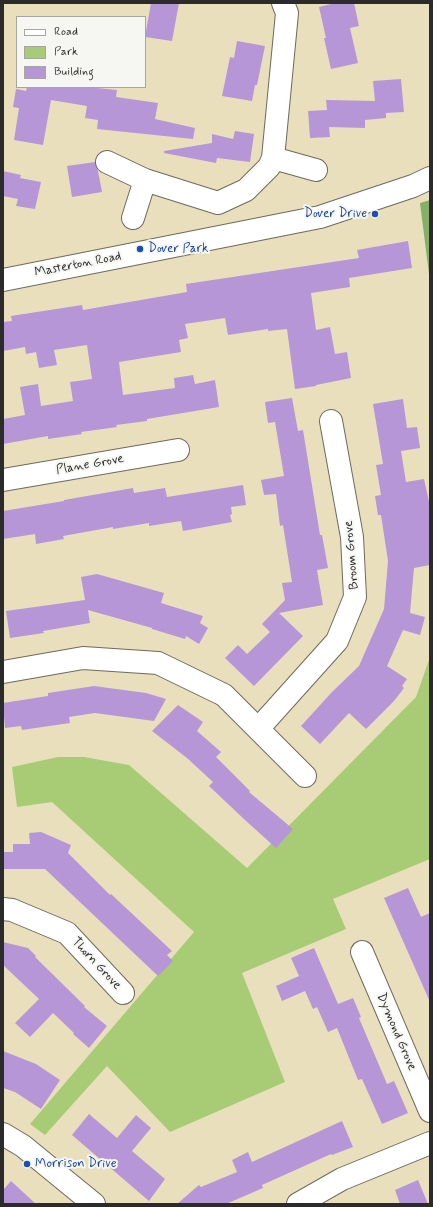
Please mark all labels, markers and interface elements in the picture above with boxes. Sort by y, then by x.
legend [16,16,146,88]
text: Road [54,24,78,40]
text: Park [54,44,78,60]
text: Building [54,64,94,80]
place label: Dover Drive [304,206,367,222]
marker: Dover Drive [370,209,380,219]
place label: Dover Park [148,241,208,257]
marker: Dover Park [135,244,145,254]
street label: Masterton Road [33,249,123,281]
street label: Plane Grove [55,451,125,479]
street label: Broom Grove [341,520,363,590]
street label: Thorn Grove [68,935,124,993]
street label: Dymond Grove [373,991,419,1073]
place label: Morrison Drive [35,1156,117,1172]
marker: Morrison Drive [22,1159,32,1169]

